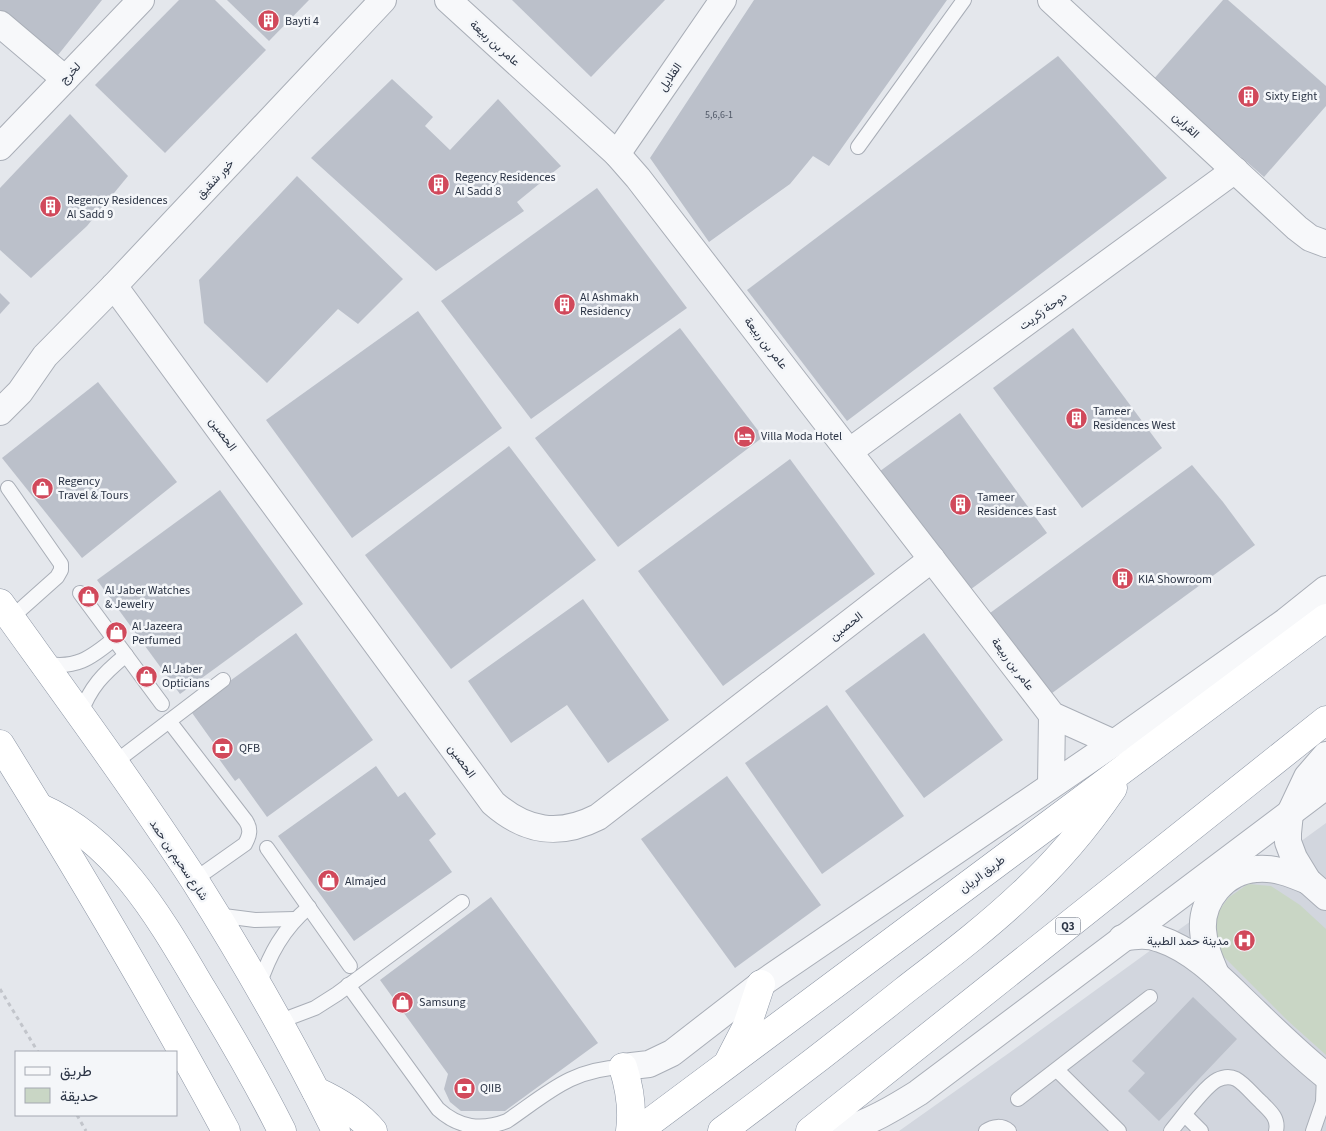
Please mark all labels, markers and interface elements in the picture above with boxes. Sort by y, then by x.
building icon: Bayti 4 [257,9,281,33]
place label: Bayti 4 [285,13,319,30]
street label: عامر بن ربيعة [466,16,523,71]
street label: لخرج [56,59,85,88]
street label: القلايل [655,59,686,95]
building icon: Sixty Eight [1237,84,1261,108]
place label: Sixty Eight [1265,88,1317,105]
house number: 5,6,6-1 [705,108,733,122]
street label: القراين [1168,108,1203,142]
street label: خور شقيق [192,156,238,203]
place label: Regency Residences Al Sadd 8 [455,169,556,200]
building icon: Regency Residences Al Sadd 8 [427,172,451,196]
place label: Regency Residences Al Sadd 9 [67,192,168,223]
building icon: Regency Residences Al Sadd 9 [39,195,63,219]
street label: دوحة زكريت [1016,288,1071,335]
place label: Al Ashmakh Residency [580,289,639,320]
building icon: Al Ashmakh Residency [552,292,576,316]
street label: عامر بن ربيعة [740,314,791,373]
place label: Tameer Residences West [1093,403,1176,434]
building icon: Tameer Residences West [1065,406,1089,430]
street label: الحصين [205,414,241,455]
hotel icon: Villa Moda Hotel [733,424,757,448]
place label: Villa Moda Hotel [761,428,842,445]
place label: Regency Travel & Tours [58,473,128,504]
shop icon: Regency Travel & Tours [30,476,54,500]
place label: Tameer Residences East [977,489,1057,520]
building icon: Tameer Residences East [949,492,973,516]
building icon: KIA Showroom [1110,567,1134,591]
place label: KIA Showroom [1138,571,1212,588]
place label: Al Jaber Watches & Jewelry [105,582,190,613]
shop icon: Al Jaber Watches & Jewelry [77,585,101,609]
street label: الحصين [826,608,867,645]
place label: Al Jazeera Perfumed [132,618,183,649]
shop icon: Al Jazeera Perfumed [104,621,128,645]
street label: عامر بن ربيعة [987,634,1038,694]
place label: Al Jaber Opticians [162,661,210,692]
shop icon: Al Jaber Opticians [134,664,158,688]
bank icon: QFB [211,736,235,760]
place label: QFB [239,740,260,757]
street label: الحصين [444,741,480,782]
street label: شارع سحيم بن حمد [145,816,212,904]
street label: طريق الريان [956,851,1009,897]
shop icon: Almajed [317,869,341,893]
place label: Almajed [345,873,386,890]
road number: Q3 [1056,918,1080,934]
hospital icon: مدينة حمد الطبية [1233,929,1257,953]
place label: مدينة حمد الطبية [1147,933,1229,950]
shop icon: Samsung [391,990,415,1014]
place label: Samsung [419,994,466,1011]
legend [15,1051,178,1116]
text: طريق [60,1061,92,1082]
bank icon: QIIB [452,1076,476,1100]
place label: QIIB [480,1080,501,1097]
text: حديقة [60,1086,98,1107]

